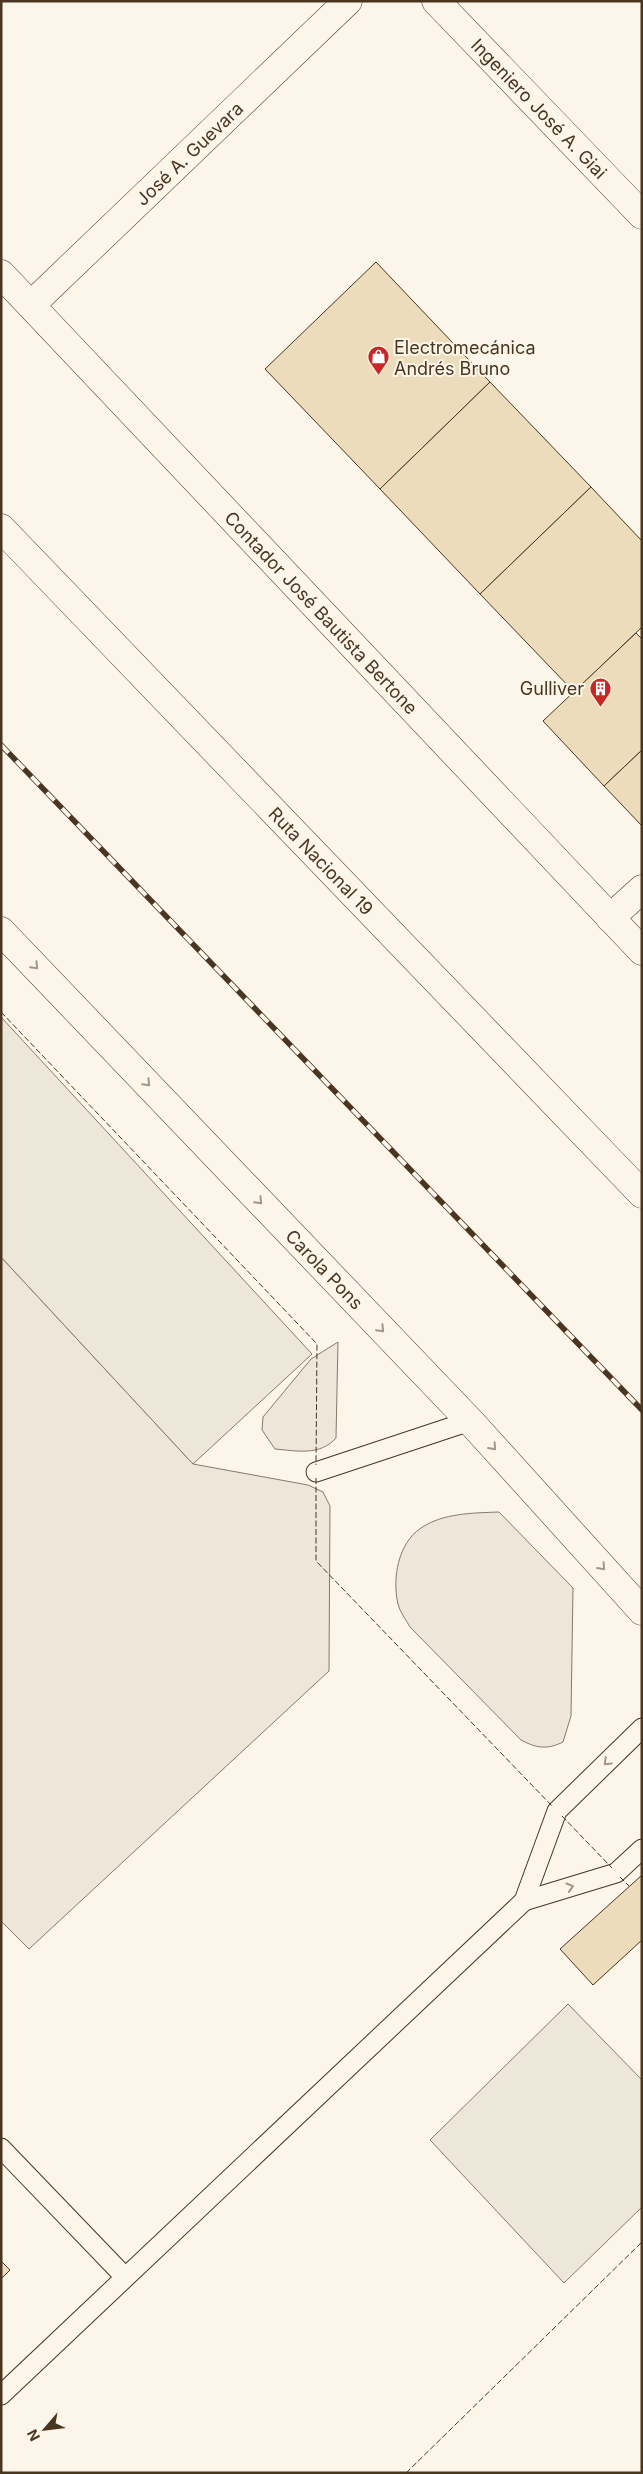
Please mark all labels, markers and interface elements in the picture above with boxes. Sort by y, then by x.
street label: Ingeniero José A. Giai [467,34,611,183]
street label: José A. Guevara [131,97,247,209]
place label: Electromecánica Andrés Bruno [394,337,536,379]
shop icon: Electromecánica Andrés Bruno [366,345,390,376]
street label: Contador José Bautista Bertone [221,507,422,718]
building icon: Gulliver [588,676,612,707]
place label: Gulliver [520,678,584,699]
street label: Ruta Nacional 19 [265,803,378,919]
one-way arrow [29,960,38,969]
one-way arrow [141,1078,150,1087]
one-way arrow [253,1195,262,1204]
street label: Carola Pons [282,1225,368,1313]
one-way arrow [375,1323,384,1332]
one-way arrow [487,1441,496,1450]
one-way arrow [596,1562,605,1571]
one-way arrow [604,1756,613,1765]
one-way arrow [565,1882,574,1892]
north arrow [20,2404,70,2454]
text: N [23,2427,43,2444]

